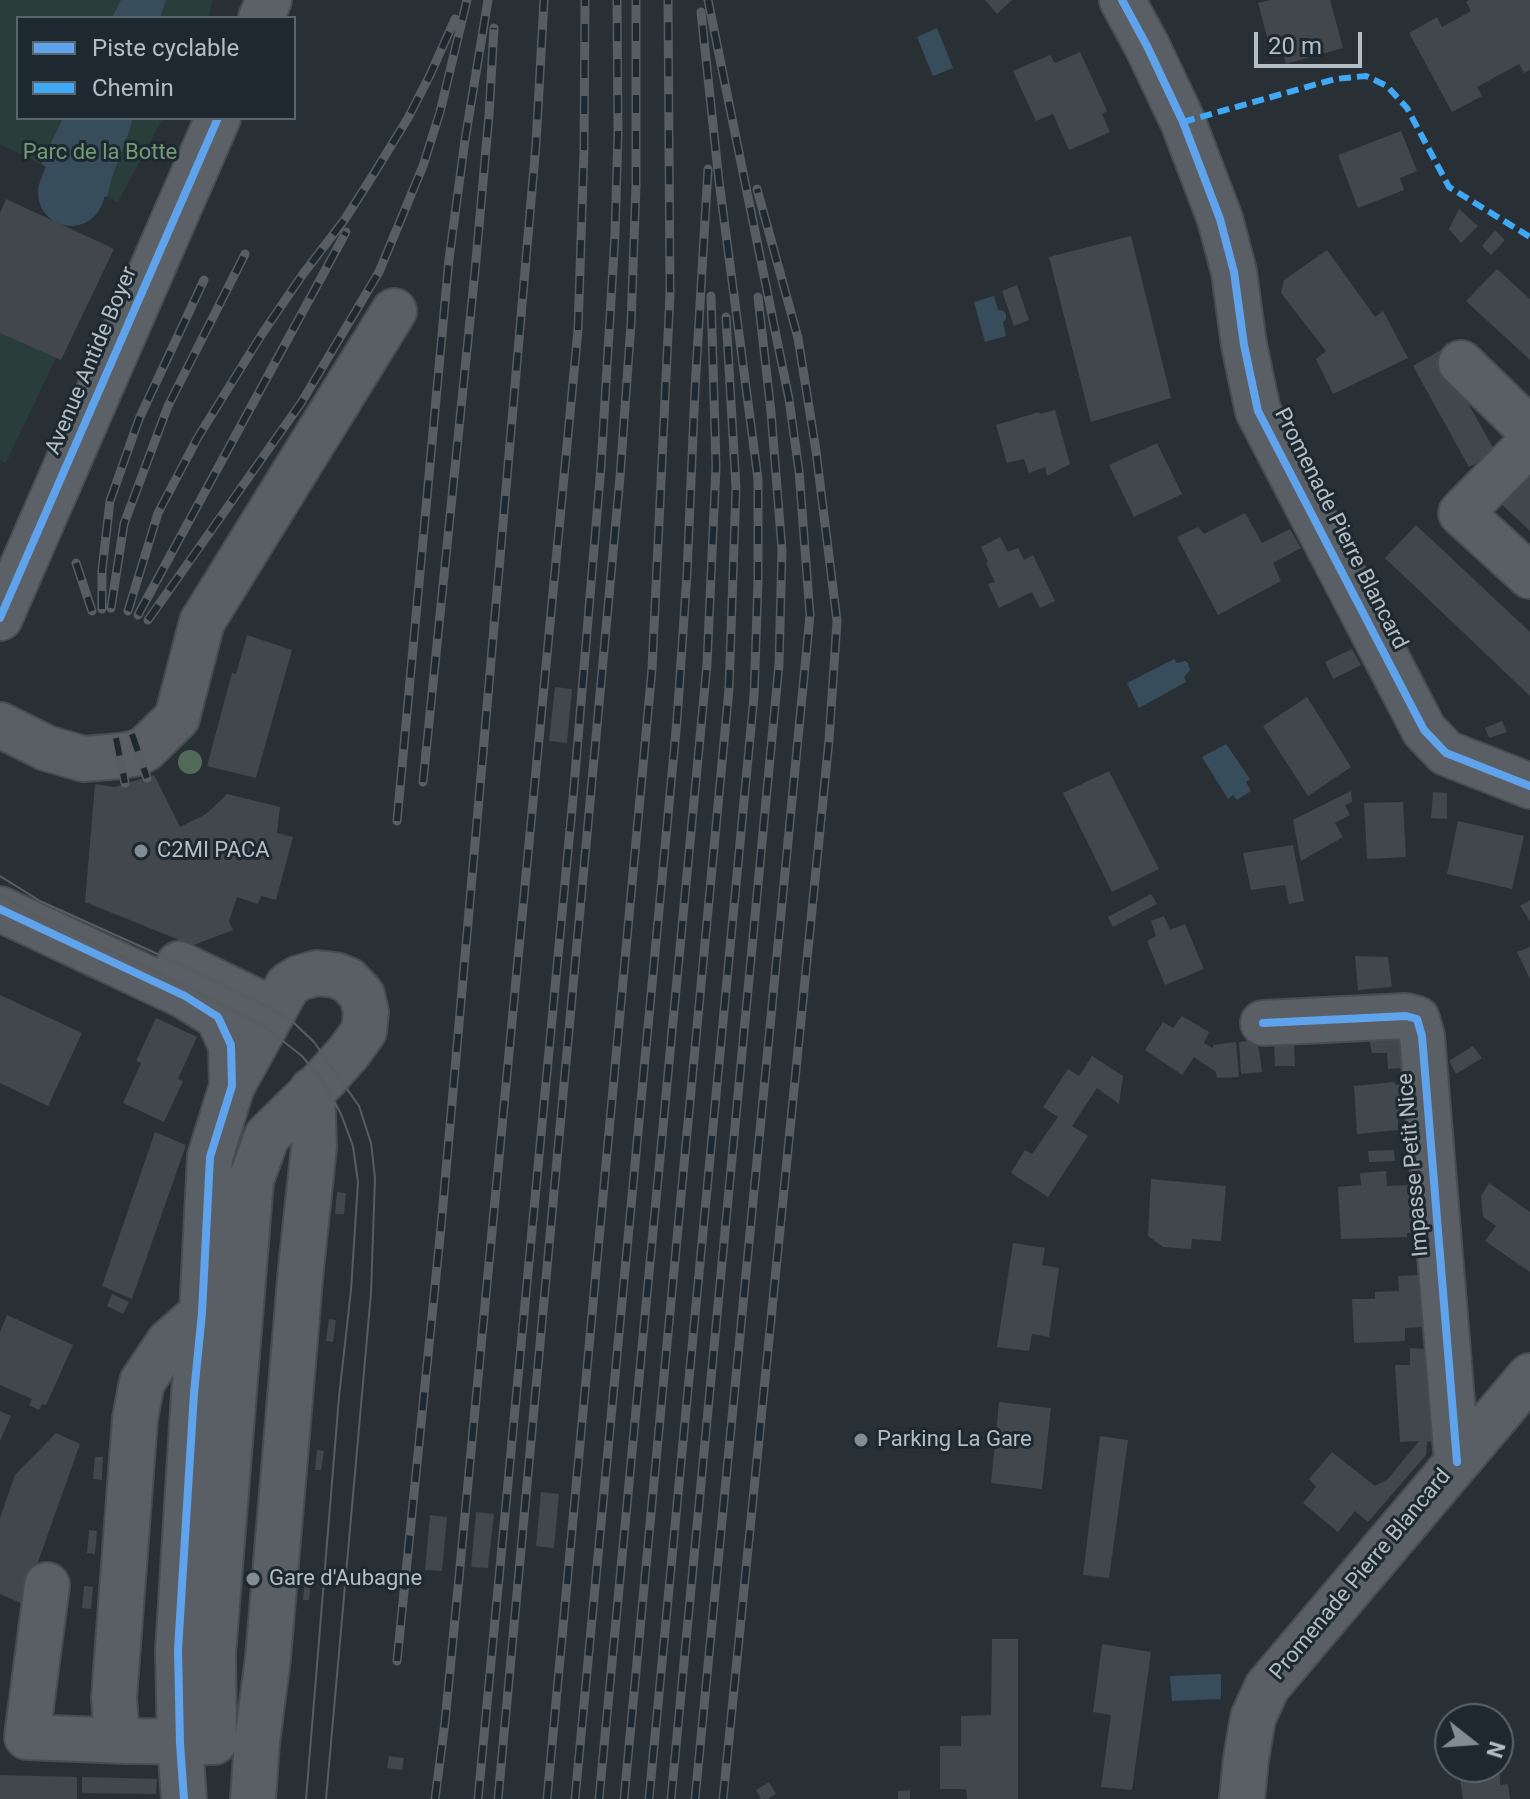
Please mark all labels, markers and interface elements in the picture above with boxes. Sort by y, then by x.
legend [16,16,296,120]
scale bar [1258,16,1366,66]
text: 20 m [1268,32,1322,60]
text: Piste cyclable [92,34,239,62]
text: Chemin [92,74,174,102]
park label: Parc de la Botte [23,140,177,166]
street label: Avenue Antide Boyer [40,263,144,459]
street label: Promenade Pierre Blancard [1268,404,1412,654]
place label: C2MI PACA [157,838,270,864]
marker: C2MI PACA [132,842,150,860]
street label: Impasse Petit Nice [1393,1072,1435,1258]
place label: Parking La Gare [877,1427,1032,1453]
marker: Parking La Gare [852,1431,870,1449]
street label: Promenade Pierre Blancard [1265,1464,1457,1686]
place label: Gare d'Aubagne [269,1566,422,1592]
marker: Gare d'Aubagne [244,1570,262,1588]
north arrow [1434,1703,1514,1783]
text: N [1481,1738,1510,1761]

